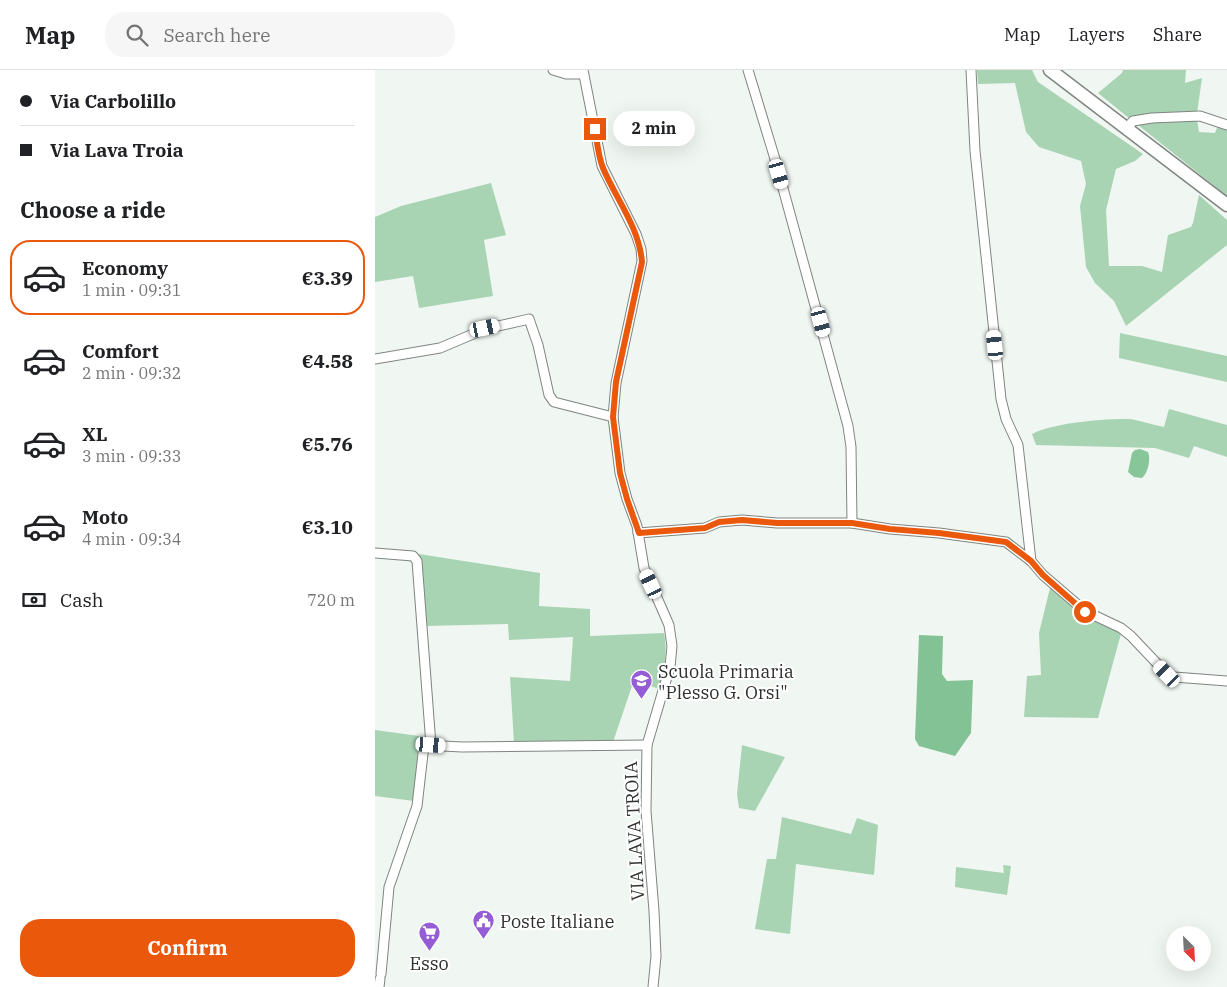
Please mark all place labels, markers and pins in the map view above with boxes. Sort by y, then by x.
place label: Scuola Primaria "Plesso G. Orsi" [658,660,794,704]
school or university icon: Scuola Primaria "Plesso G. Orsi" [630,669,654,700]
public building icon: Poste Italiane [472,909,496,940]
place label: Poste Italiane [500,910,614,933]
supermarket icon: Esso [417,921,441,952]
place label: Esso [409,952,449,975]

